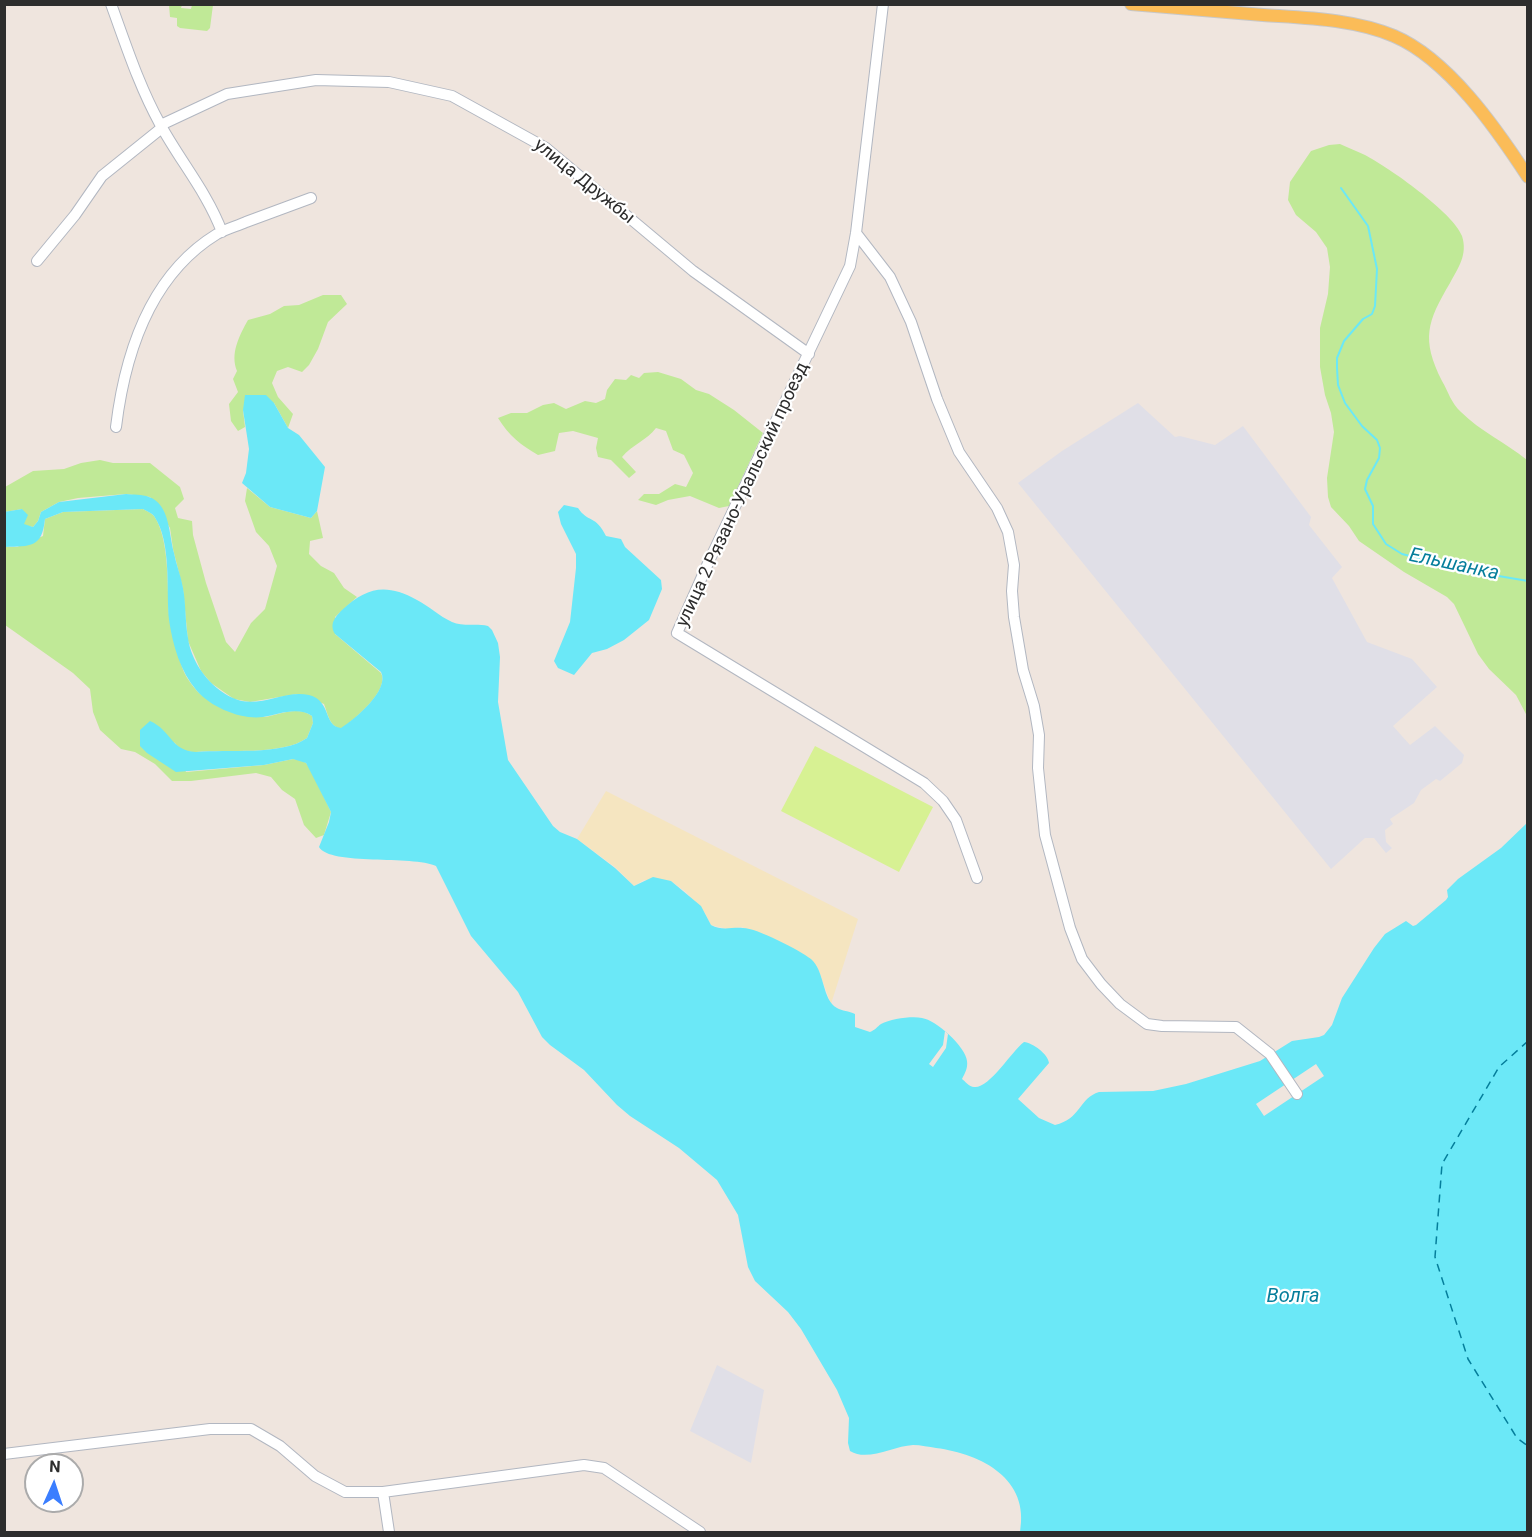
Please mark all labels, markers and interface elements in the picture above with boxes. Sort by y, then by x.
street label: улица Дружбы [529,135,639,229]
street label: улица 2 Рязано-Уральский проезд [672,359,814,631]
water label: Ельшанка [1407,544,1501,586]
water label: Волга [1267,1285,1319,1309]
north arrow [24,1453,84,1513]
text: N [49,1457,61,1476]

